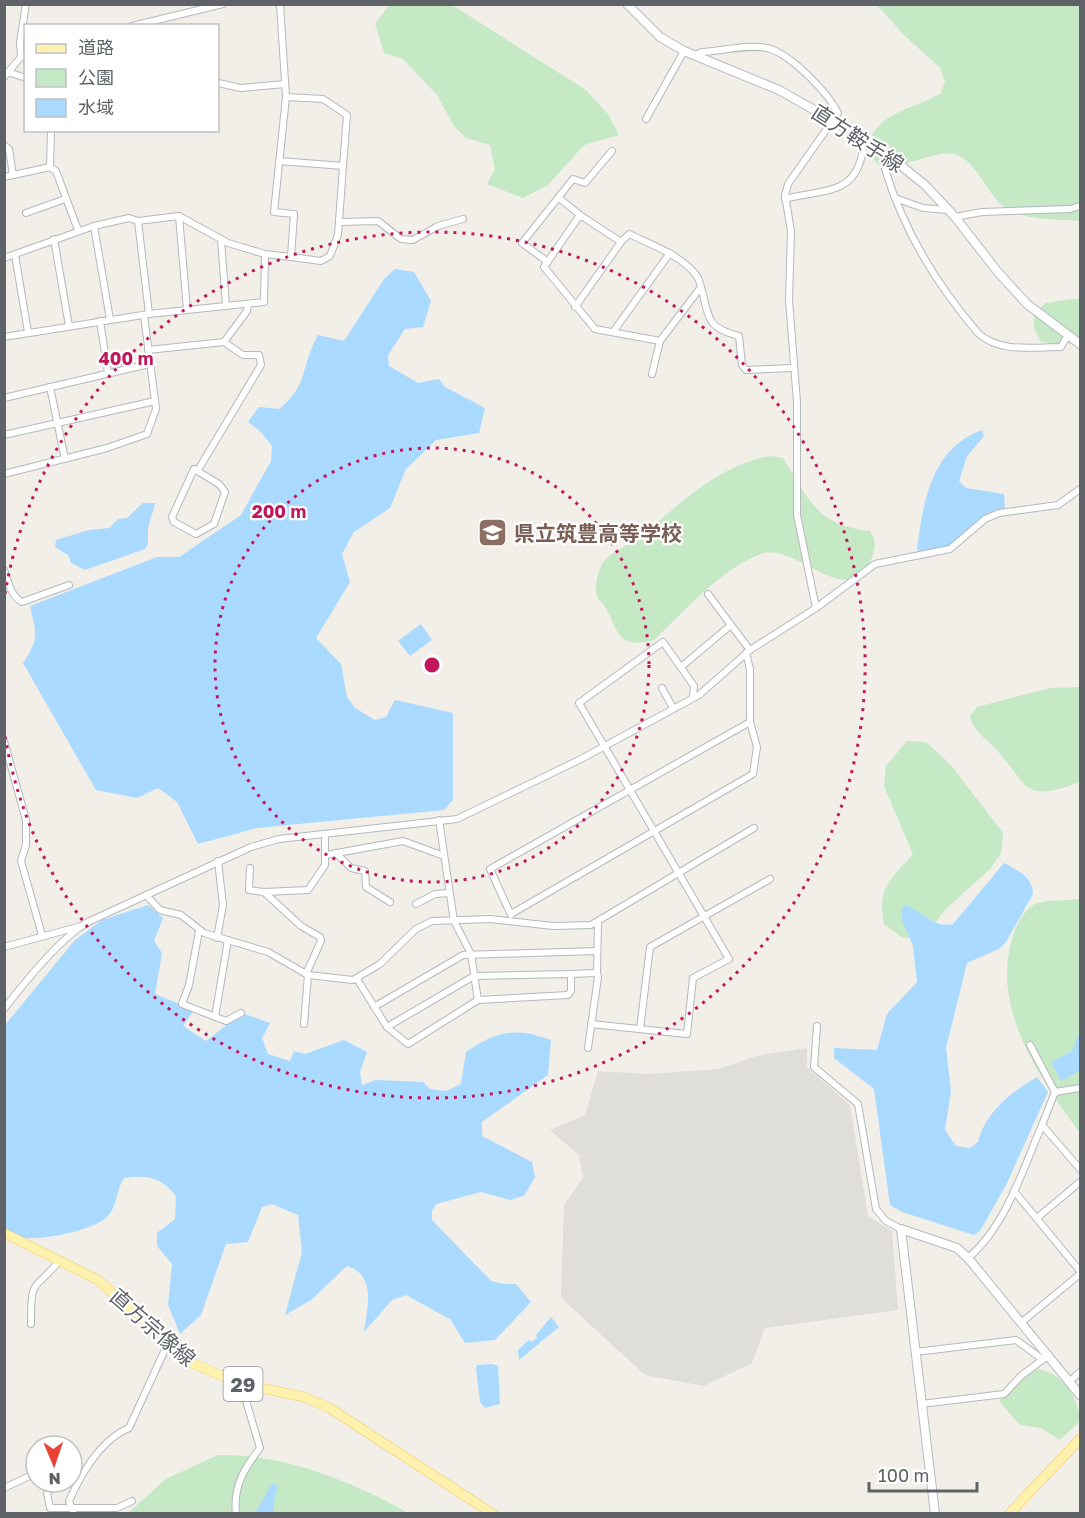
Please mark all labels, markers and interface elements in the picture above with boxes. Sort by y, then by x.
legend [24,24,219,132]
text: 道路 [78,36,114,58]
text: 公園 [78,66,114,88]
text: 水域 [78,96,114,118]
street label: 直方鞍手線 [807,99,909,177]
text: 400 m [99,347,153,369]
text: 200 m [252,500,306,522]
school or university icon: 県立筑豊高等学校 [477,517,509,549]
place label: 県立筑豊高等学校 [514,520,682,546]
centre of rings [422,655,442,675]
street label: 直方宗像線 [105,1283,201,1371]
road number: 29 [224,1367,262,1401]
north arrow [24,1434,84,1494]
scale bar [869,1455,977,1493]
text: 100 m [878,1464,929,1486]
text: N [48,1469,61,1489]

